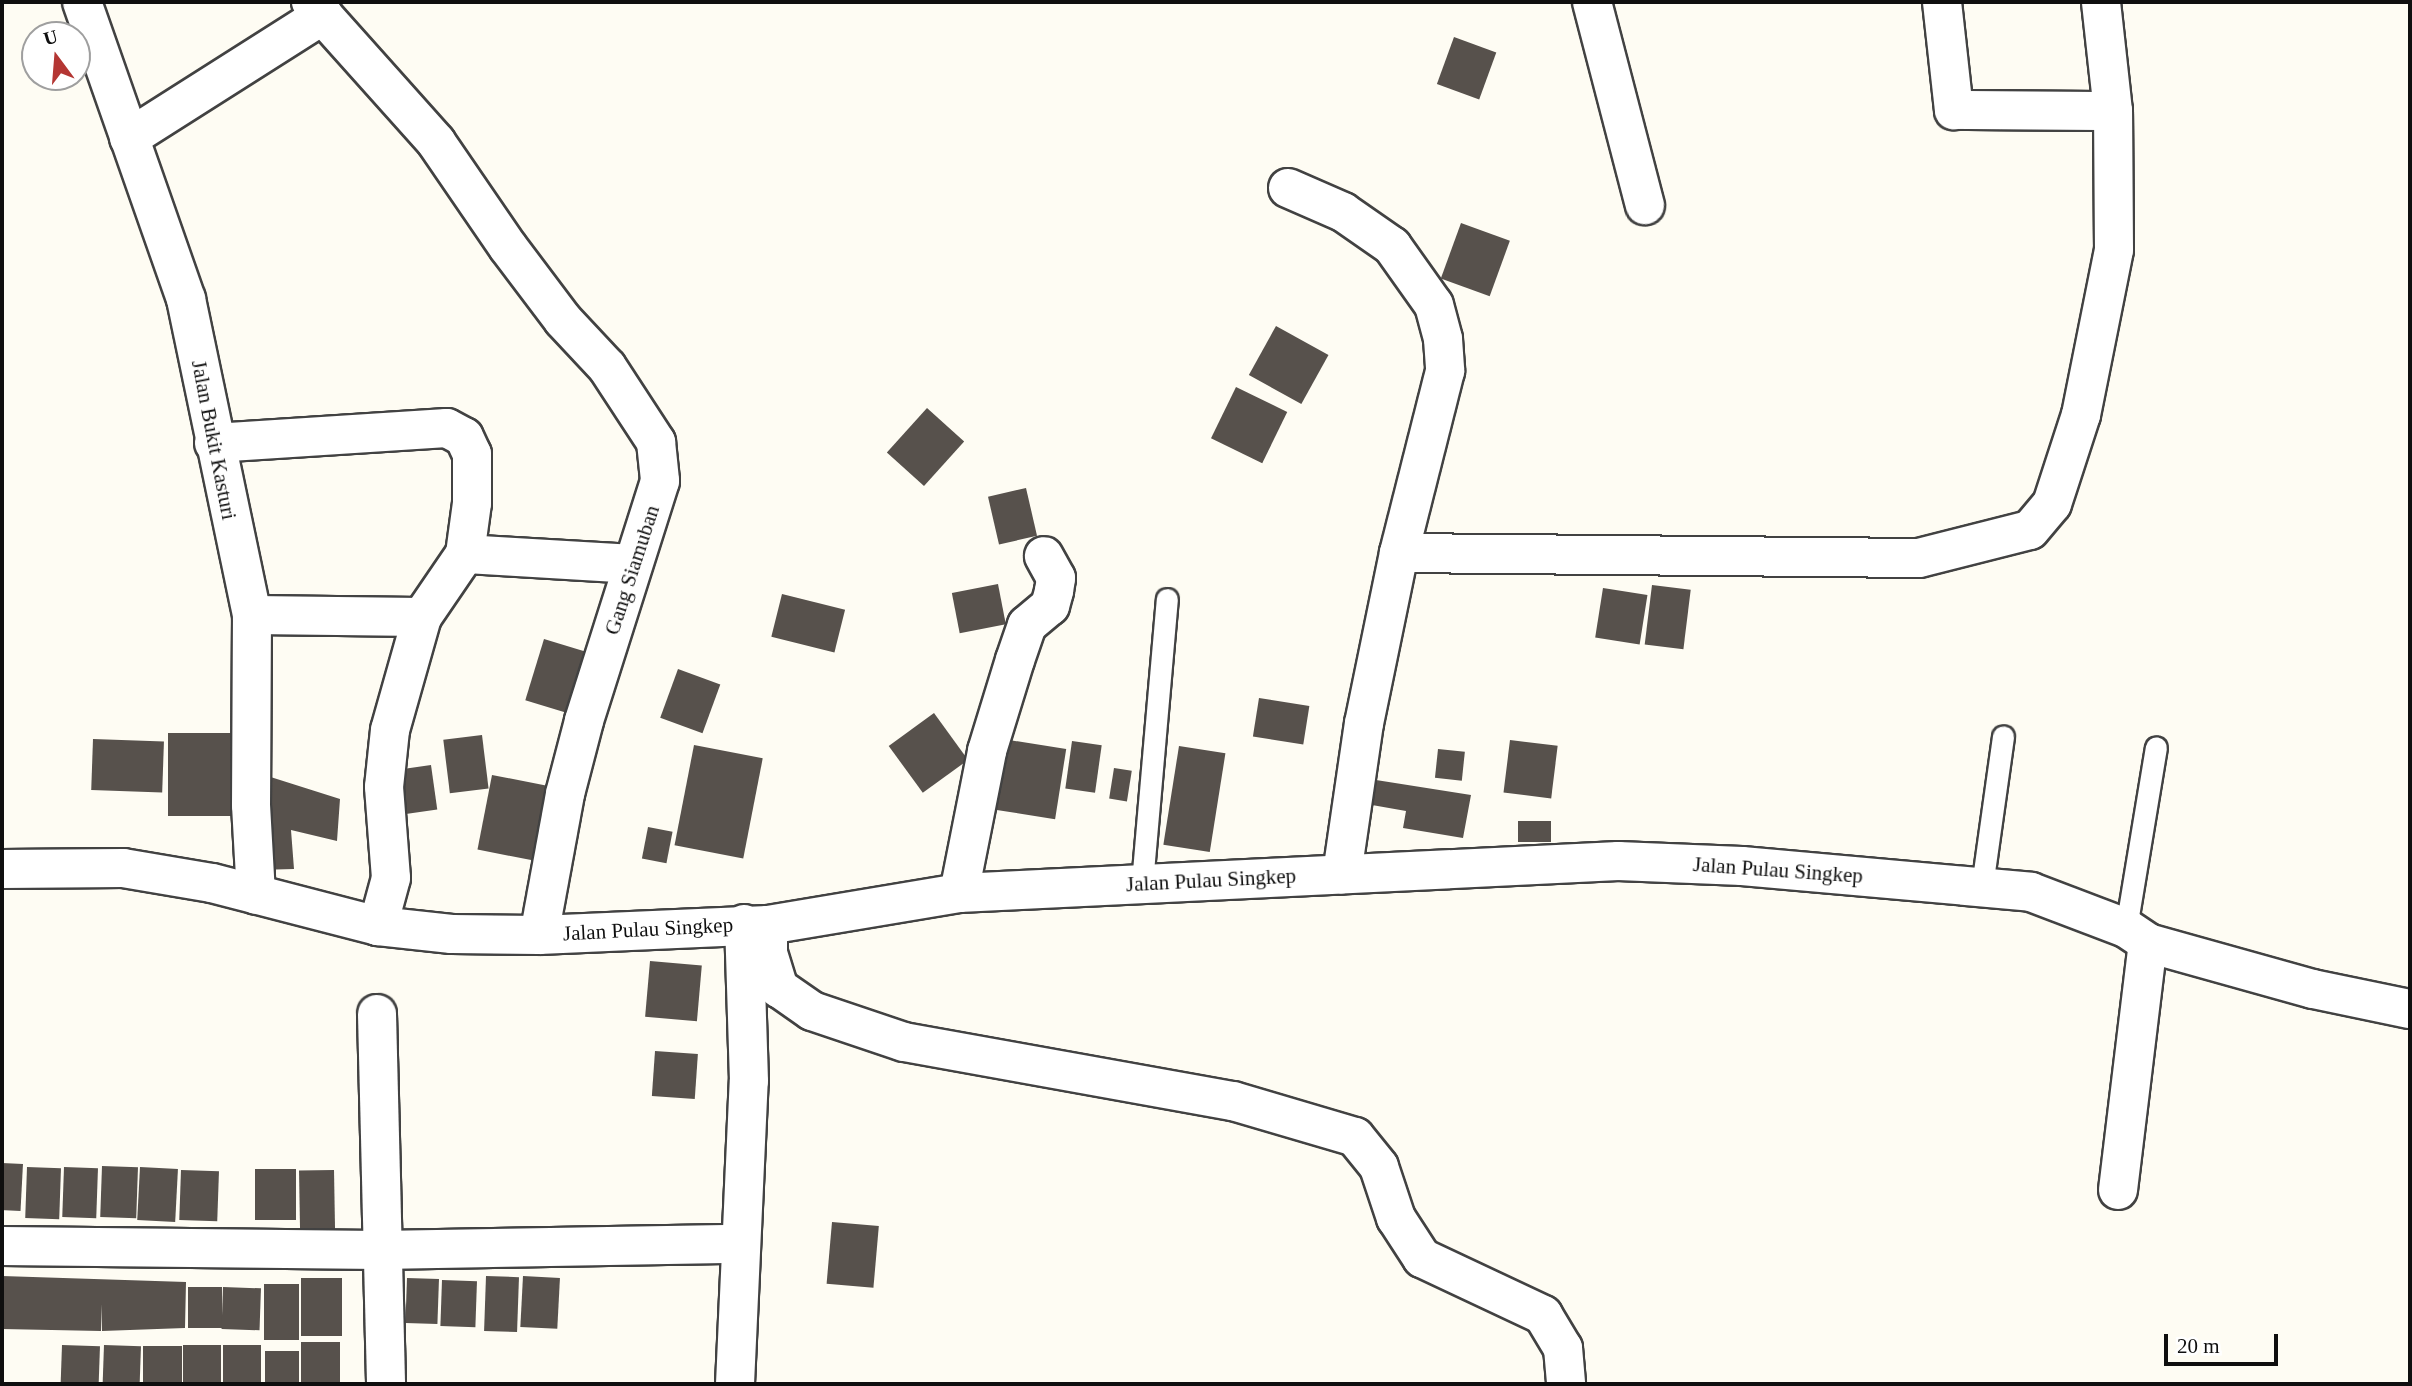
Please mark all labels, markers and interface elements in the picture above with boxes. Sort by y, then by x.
north arrow [21,21,91,91]
text: U [41,25,60,49]
street label: Jalan Bukit Kasturi [186,358,242,522]
street label: Gang Siamuban [599,502,665,638]
street label: Jalan Pulau Singkep [1692,851,1864,889]
street label: Jalan Pulau Singkep [1125,863,1297,897]
street label: Jalan Pulau Singkep [562,912,734,946]
scale bar [2167,1320,2281,1364]
text: 20 m [2177,1334,2220,1358]

